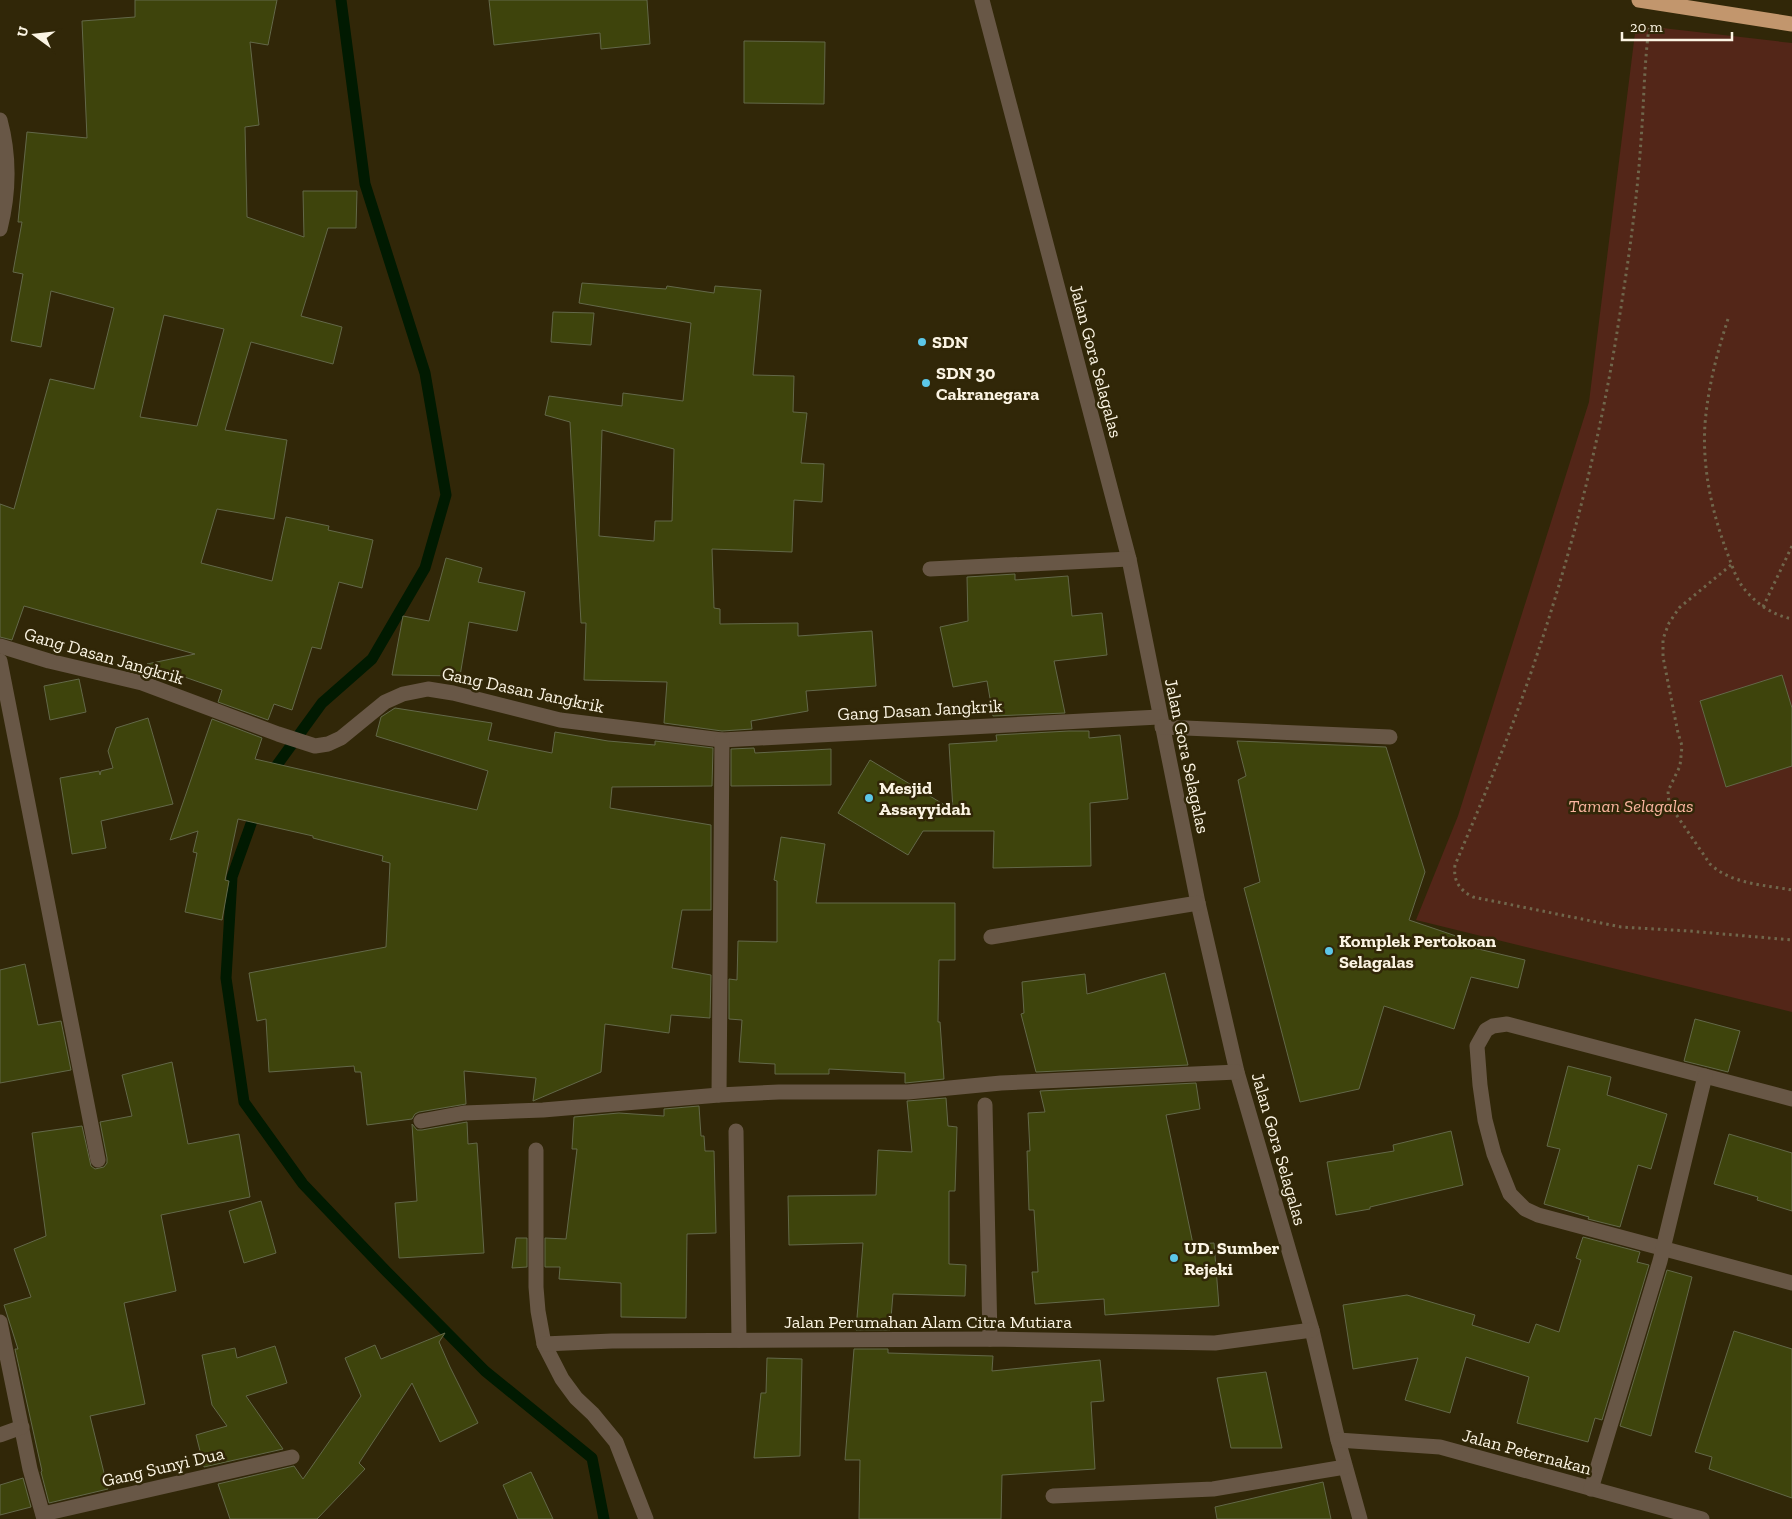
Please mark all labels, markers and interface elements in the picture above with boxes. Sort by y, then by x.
north arrow [10,10,60,60]
scale bar [1622,10,1732,42]
text: 20 m [1630,18,1663,36]
text: U [13,25,32,39]
street label: Jalan Gora Selagalas [1065,282,1127,440]
place label: SDN [932,331,968,353]
marker: SDN [916,336,928,348]
place label: SDN 30 Cakranegara [936,362,1039,405]
marker: SDN 30 Cakranegara [920,377,932,389]
street label: Gang Dasan Jangkrik [22,623,187,690]
street label: Gang Dasan Jangkrik [440,662,607,718]
street label: Jalan Gora Selagalas [1160,677,1214,836]
street label: Gang Dasan Jangkrik [837,695,1004,725]
place label: Mesjid Assayyidah [879,777,971,820]
marker: Mesjid Assayyidah [863,792,875,804]
park label: Taman Selagalas [1568,795,1694,817]
place label: Komplek Pertokoan Selagalas [1339,930,1497,973]
marker: Komplek Pertokoan Selagalas [1323,945,1335,957]
street label: Jalan Gora Selagalas [1247,1070,1311,1228]
place label: UD. Sumber Rejeki [1184,1237,1280,1280]
marker: UD. Sumber Rejeki [1168,1252,1180,1264]
street label: Jalan Perumahan Alam Citra Mutiara [784,1311,1072,1333]
street label: Jalan Peternakan [1460,1424,1595,1480]
street label: Gang Sunyi Dua [100,1442,227,1492]

